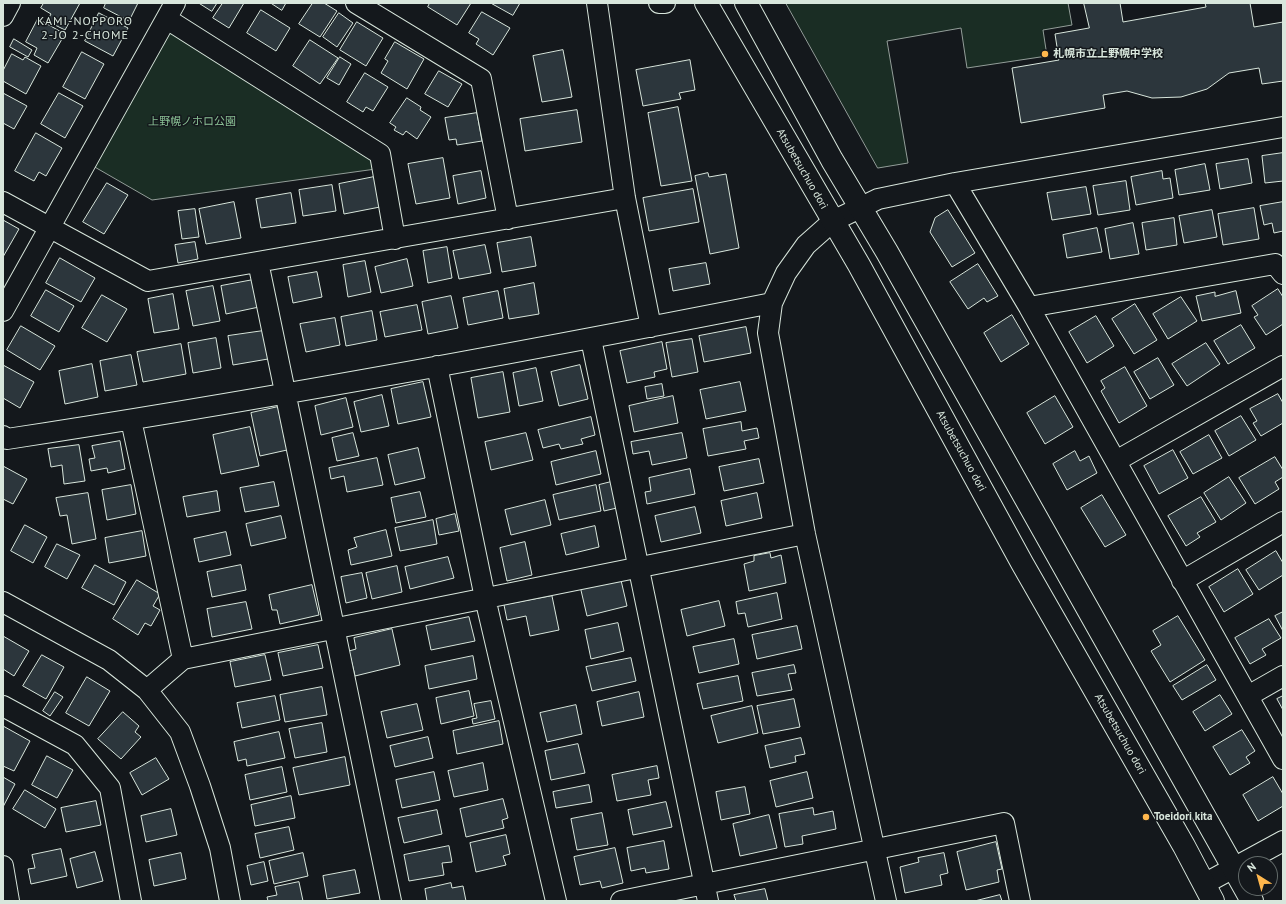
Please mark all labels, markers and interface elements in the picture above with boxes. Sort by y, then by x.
district label: KAMI-NOPPORO 2-JO 2-CHOME [37,15,133,43]
place label: 札幌市立上野幌中学校 [1053,47,1163,61]
marker: 札幌市立上野幌中学校 [1040,49,1050,59]
park label: 上野幌ノホロ公園 [148,115,236,129]
street label: Atsubetsuchuo dori [774,126,830,212]
street label: Atsubetsuchuo dori [933,408,989,494]
street label: Atsubetsuchuo dori [1092,691,1148,777]
place label: Toeidori kita [1154,810,1212,824]
marker: Toeidori kita [1141,812,1151,822]
north arrow [1238,856,1278,896]
text: N [1244,859,1258,875]

